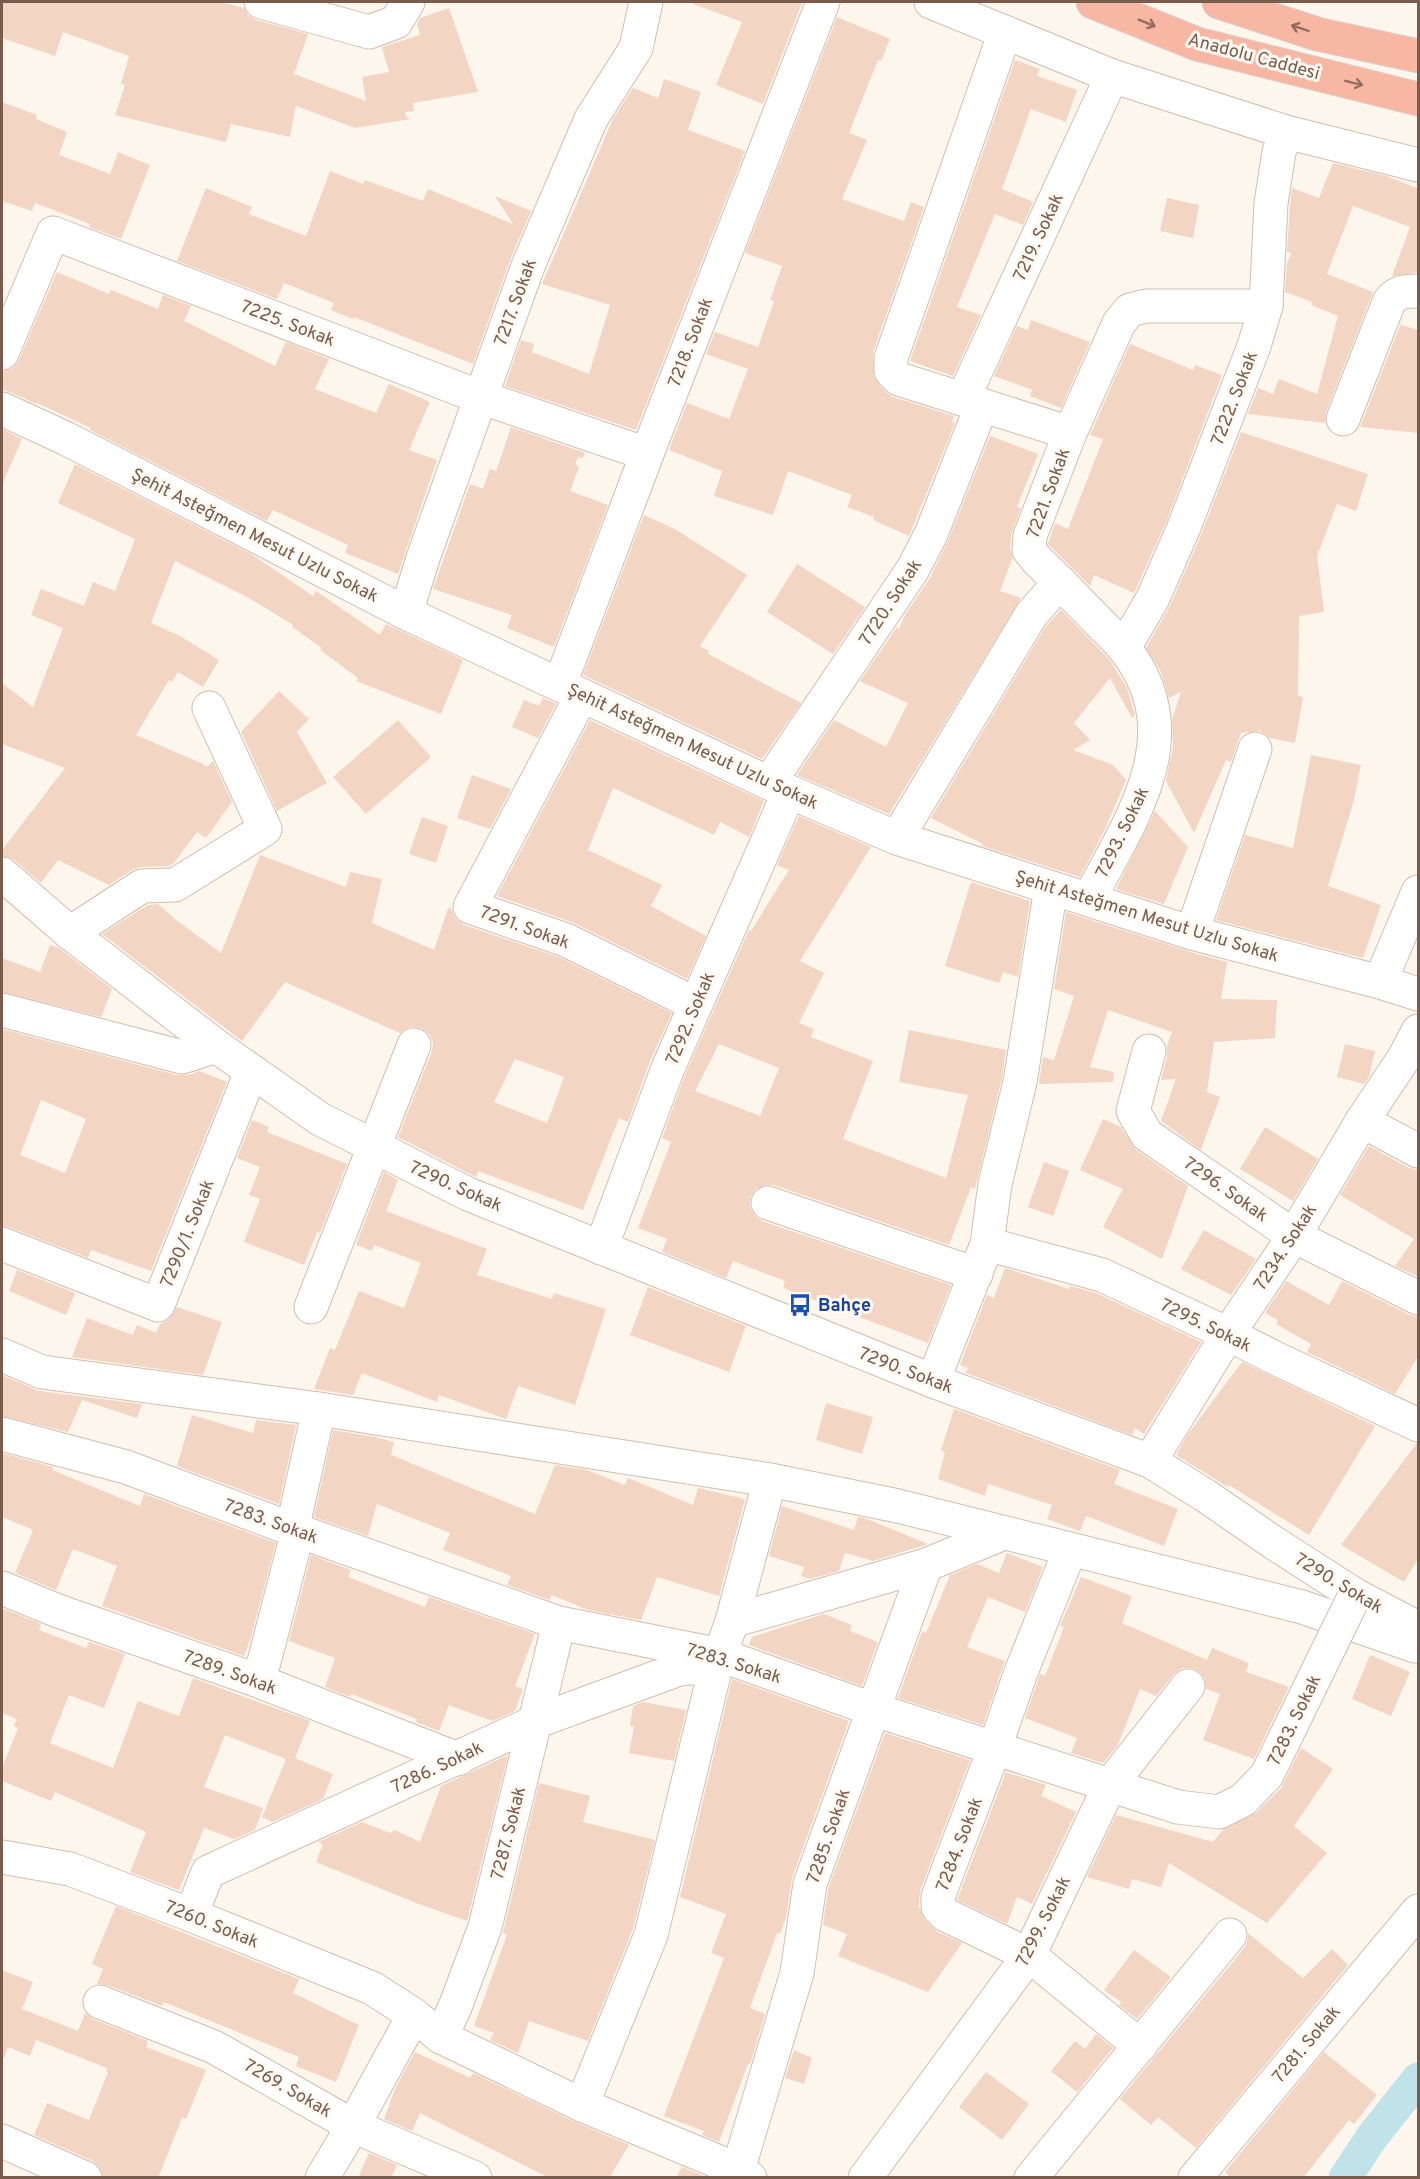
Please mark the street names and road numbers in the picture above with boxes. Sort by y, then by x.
street label: Anadolu Caddesi [1185,29,1322,86]
street label: 7219. Sokak [1009,190,1070,285]
street label: 7217. Sokak [490,256,543,349]
street label: 7218. Sokak [664,294,719,391]
street label: 7225. Sokak [237,296,338,353]
street label: 7222. Sokak [1207,348,1264,449]
street label: 7221. Sokak [1022,445,1076,542]
street label: Şehit Asteğmen Mesut Uzlu Sokak [127,464,382,609]
street label: 7720. Sokak [855,555,928,650]
street label: Şehit Asteğmen Mesut Uzlu Sokak [563,679,822,816]
street label: 7293. Sokak [1091,783,1155,882]
street label: Şehit Asteğmen Mesut Uzlu Sokak [1012,866,1281,969]
street label: 7291. Sokak [476,901,573,955]
street label: 7292. Sokak [661,969,721,1069]
street label: 7296. Sokak [1178,1153,1272,1228]
street label: 7290. Sokak [405,1157,505,1218]
street label: 7290/1. Sokak [156,1176,221,1291]
street label: 7234. Sokak [1250,1200,1323,1296]
street label: 7295. Sokak [1156,1294,1255,1358]
street label: 7290. Sokak [855,1343,956,1400]
street label: 7283. Sokak [220,1495,321,1550]
street label: 7290. Sokak [1290,1549,1387,1620]
street label: 7283. Sokak [683,1639,784,1690]
street label: 7289. Sokak [179,1646,280,1701]
street label: 7283. Sokak [1263,1671,1327,1770]
street label: 7286. Sokak [388,1737,487,1800]
street label: 7287. Sokak [487,1784,532,1882]
street label: 7285. Sokak [802,1786,856,1887]
street label: 7284. Sokak [932,1794,989,1895]
street label: 7299. Sokak [1012,1873,1077,1971]
street label: 7260. Sokak [161,1896,262,1955]
street label: 7281. Sokak [1268,2001,1346,2089]
street label: 7269. Sokak [239,2055,335,2124]

